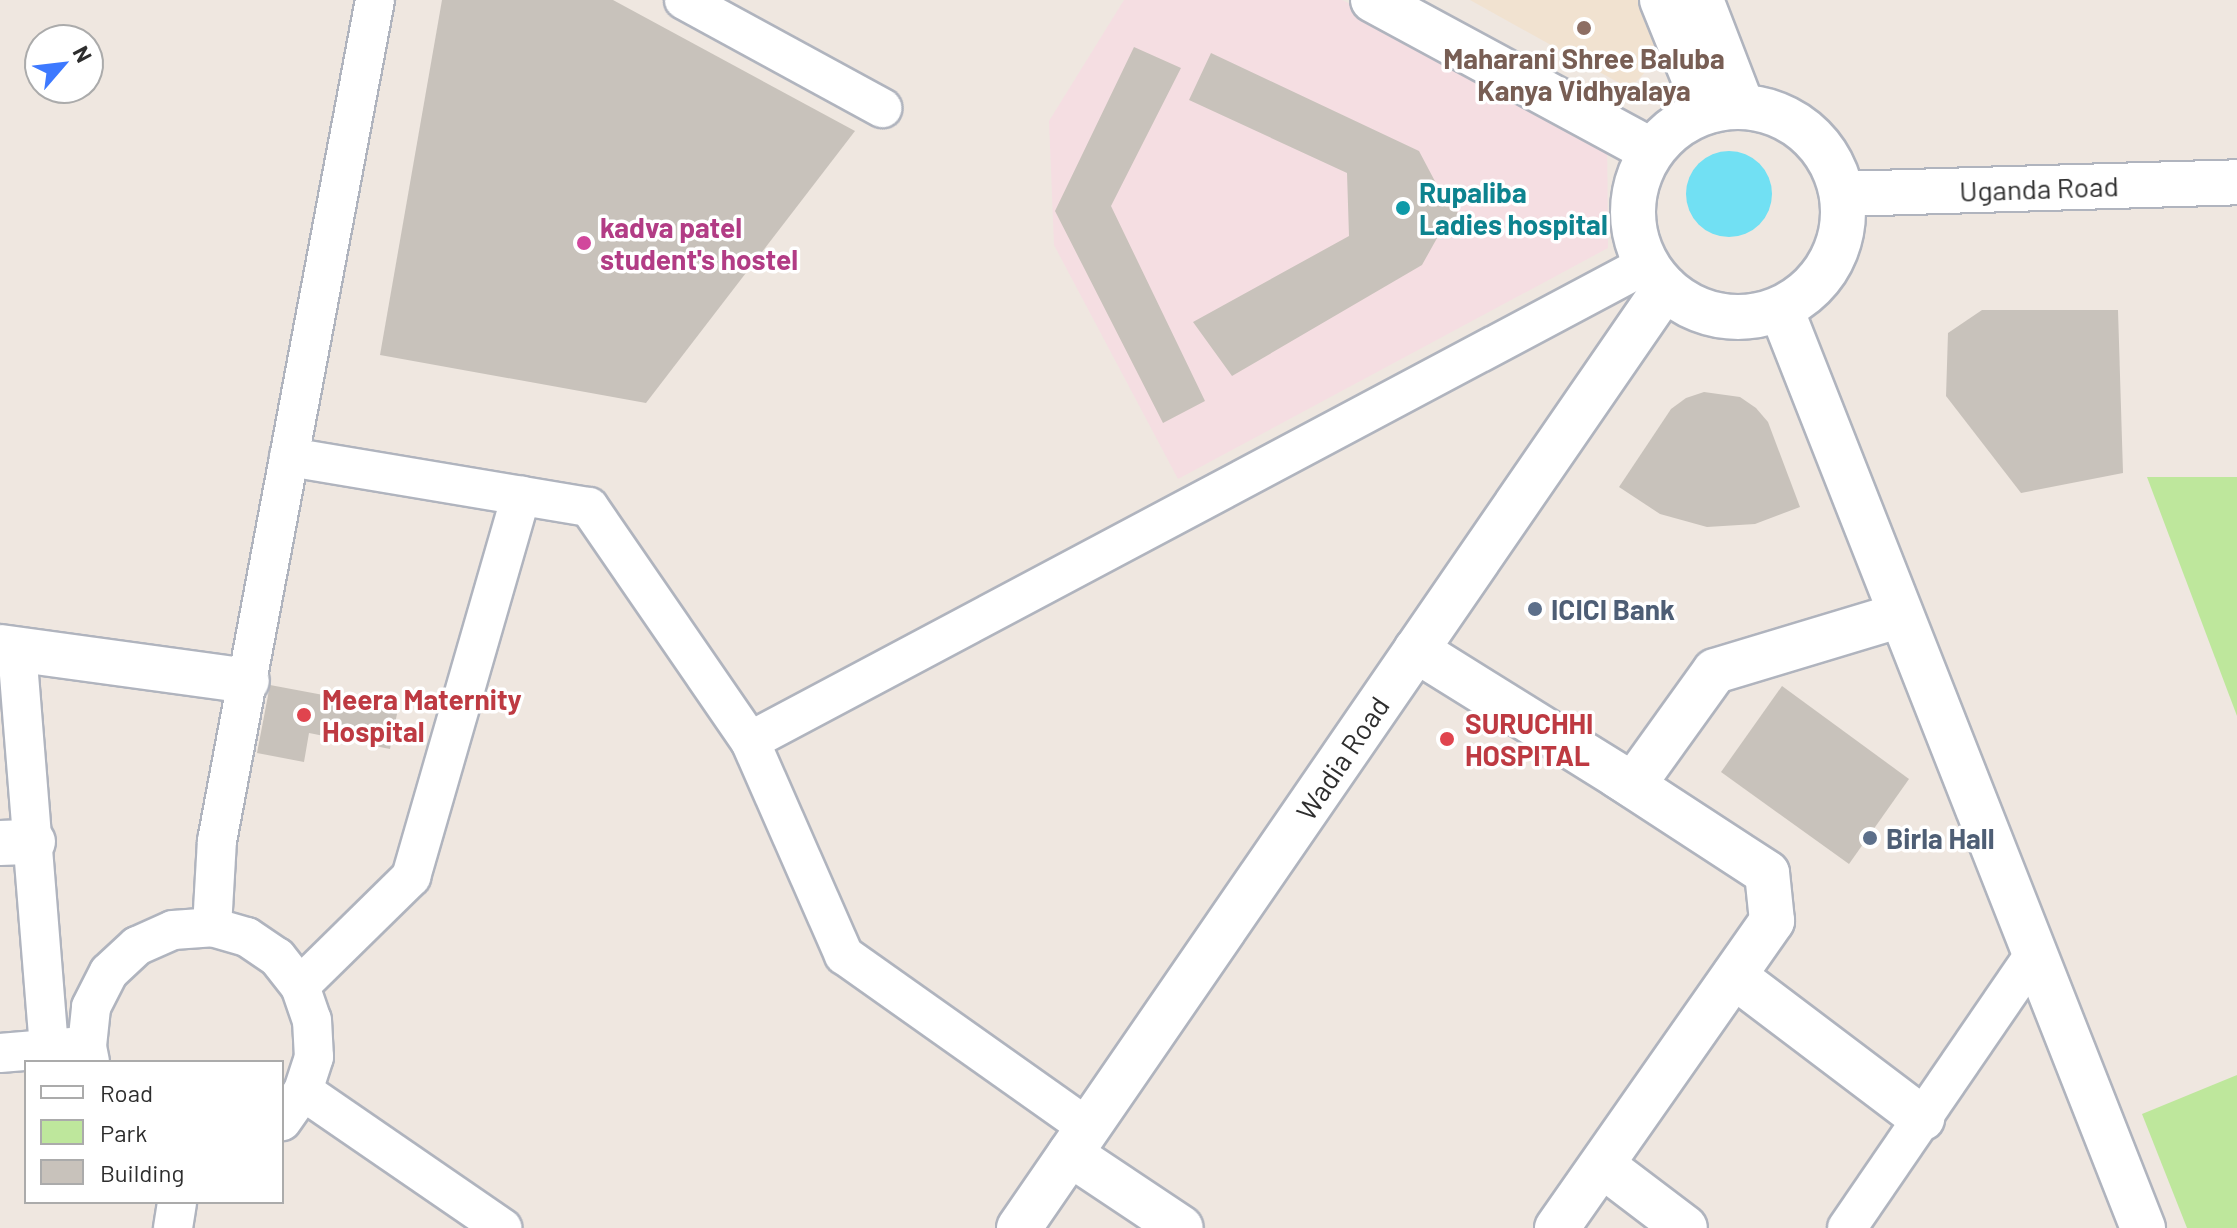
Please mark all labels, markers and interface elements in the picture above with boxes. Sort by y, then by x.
marker: Maharani Shree Baluba Kanya Vidhyalaya [1575,19,1593,37]
north arrow [24,24,104,104]
text: N [69,41,98,66]
place label: Maharani Shree Baluba Kanya Vidhyalaya [1443,41,1725,107]
street label: Uganda Road [1959,168,2119,208]
place label: Rupaliba Ladies hospital [1419,175,1608,241]
marker: Rupaliba Ladies hospital [1394,199,1412,217]
place label: kadva patel student's hostel [600,210,798,276]
marker: kadva patel student's hostel [575,234,593,252]
place label: ICICI Bank [1551,592,1675,626]
marker: ICICI Bank [1526,600,1544,618]
place label: Meera Maternity Hospital [322,682,522,748]
street label: Wadia Road [1288,690,1396,826]
marker: Meera Maternity Hospital [293,704,315,726]
place label: SURUCHHI HOSPITAL [1465,706,1593,772]
marker: SURUCHHI HOSPITAL [1436,728,1458,750]
place label: Birla Hall [1886,821,1994,855]
marker: Birla Hall [1861,829,1879,847]
legend [24,1060,284,1204]
text: Road [100,1078,153,1107]
text: Park [100,1118,147,1147]
text: Building [100,1158,184,1187]

